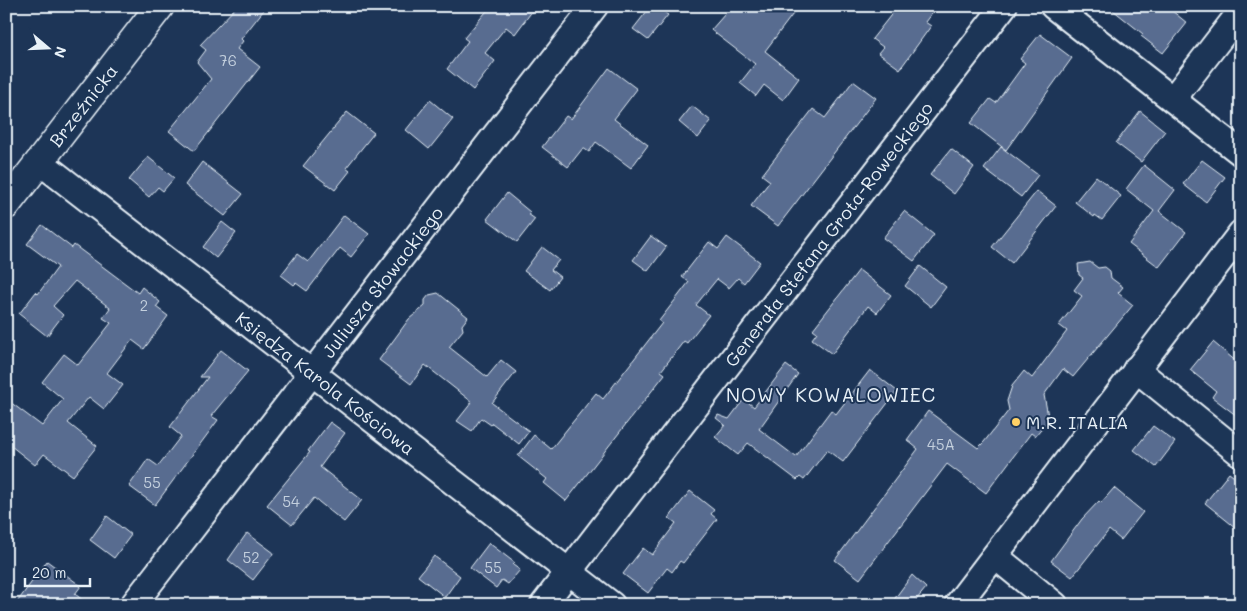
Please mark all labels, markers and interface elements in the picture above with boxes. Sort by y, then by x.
north arrow [22,22,72,72]
text: N [50,44,71,61]
house number: 76 [219,50,237,70]
street label: Brzeźnicka [44,59,123,152]
street label: Generała Stefana Grota-Roweckiego [719,97,938,371]
street label: Juliusza Słowackiego [316,201,448,363]
house number: 2 [140,295,148,315]
street label: Księdza Karola Kościowa [231,306,420,460]
district label: NOWY KOWALOWIEC [726,382,936,407]
place label: M.R. ITALIA [1026,410,1128,434]
marker: M.R. ITALIA [1010,416,1022,428]
house number: 45A [927,434,955,454]
house number: 55 [143,472,161,492]
house number: 54 [282,491,300,511]
house number: 52 [242,547,260,567]
scale bar [25,556,90,588]
house number: 55 [484,557,502,577]
text: 20 m [32,562,66,582]

